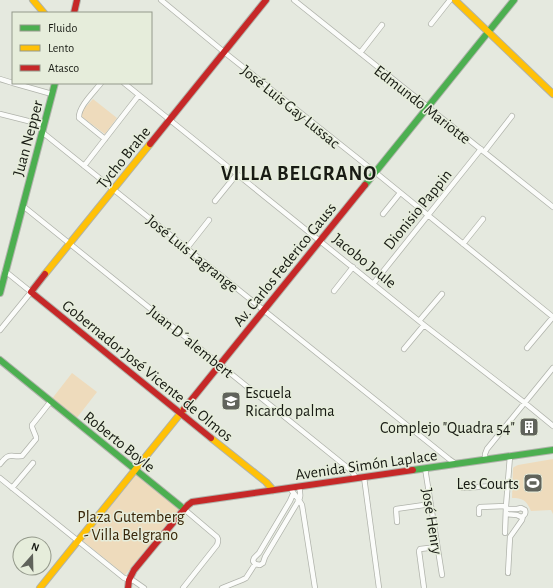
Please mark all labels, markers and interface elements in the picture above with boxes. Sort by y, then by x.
legend [12,12,152,84]
text: Fluido [48,22,77,34]
text: Lento [48,42,74,54]
text: Atasco [48,62,79,74]
street label: José Luis Gay Lussac [237,62,343,152]
street label: Edmundo Mariotte [371,62,474,147]
street label: Juan Nepper [10,98,46,178]
street label: Tycho Brahe [94,123,154,192]
district label: VILLA BELGRANO [221,164,377,184]
street label: Dionisio Pappin [381,166,455,253]
street label: Av. Carlos Federico Gauss [230,200,339,329]
street label: José Luis Lagrange [143,212,241,296]
street label: Jacobo Joule [330,230,399,291]
street label: Gobernador José Vicente de Olmos [59,297,236,444]
street label: Juan D´alembert [145,303,236,381]
place label: Escuela Ricardo palma [245,385,335,419]
school or university icon: Escuela Ricardo palma [220,390,242,412]
street label: Roberto Boyle [80,408,158,476]
building icon: Complejo "Quadra 54" [518,416,540,438]
place label: Complejo "Quadra 54" [380,420,515,437]
street label: Avenida Simón Laplace [294,447,438,483]
sports icon: Les Courts [522,472,544,494]
place label: Les Courts [457,476,519,492]
street label: José Henry [418,487,445,556]
park label: Plaza Gutemberg - Villa Belgrano [77,509,185,543]
north arrow [12,536,52,576]
text: N [30,541,41,554]

